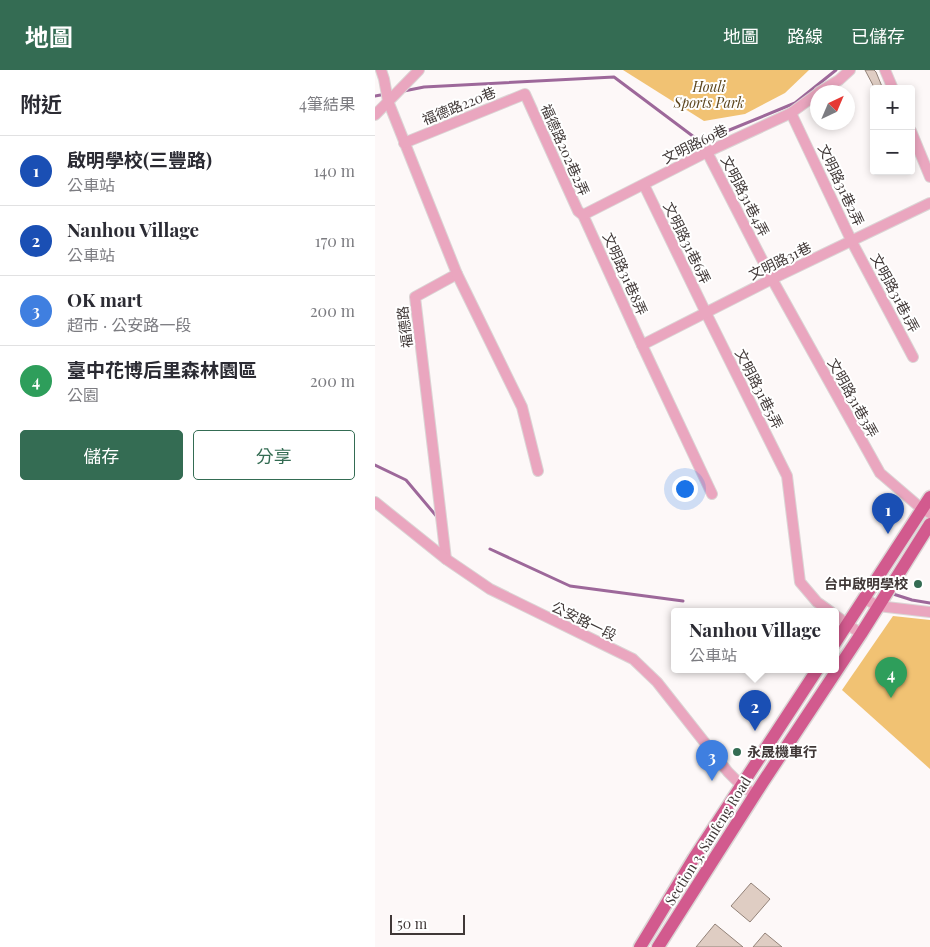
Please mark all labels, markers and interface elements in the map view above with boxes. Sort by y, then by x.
text: 地圖 [25,20,73,52]
text: 地圖 [723,24,759,48]
text: 路線 [787,24,823,48]
text: 已儲存 [851,24,905,48]
park label: Houli Sports Park [673,77,744,112]
street label: 福德路220巷 [419,82,498,129]
north arrow [810,85,855,130]
map controls [870,85,915,175]
button: + [870,85,915,130]
text: 附近 [20,89,62,117]
text: 4筆結果 [299,93,355,114]
street label: 福德路202巷2弄 [537,101,594,199]
street label: 文明路69巷 [659,120,731,168]
button: − [870,130,915,175]
street label: 文明路31巷2弄 [814,141,869,229]
text: 啟明學校(三豐路) [67,146,212,172]
street label: 文明路31巷4弄 [717,152,774,239]
text: 1 [33,160,39,181]
text: 140 m [313,160,355,181]
text: 公車站 [67,174,115,195]
street label: 文明路31巷6弄 [659,199,715,287]
text: Nanhou Village [67,216,199,242]
street label: 文明路31巷8弄 [599,229,652,318]
text: 2 [32,230,40,251]
text: 170 m [315,230,355,251]
street label: 文明路31巷 [745,237,814,284]
text: 公車站 [67,244,115,265]
street label: 文明路31巷1弄 [867,250,924,335]
text: OK mart [67,286,142,312]
text: 3 [32,300,40,321]
text: 200 m [310,300,355,321]
street label: 福德路 [393,305,416,349]
text: 超市 · 公安路一段 [67,314,191,335]
street label: 文明路31巷5弄 [731,346,788,432]
street label: 文明路31巷3弄 [824,355,883,441]
text: 臺中花博后里森林園區 [67,356,257,382]
text: 4 [32,370,40,391]
text: 200 m [310,370,355,391]
text: 公園 [67,384,99,405]
button: 儲存 [20,430,183,480]
button: 分享 [193,430,355,480]
your location [672,476,698,502]
pin: 1 [872,493,904,534]
place label: 台中啟明學校 [824,574,908,593]
marker: 台中啟明學校 [912,578,924,590]
street label: 公安路一段 [549,597,620,644]
popup [671,608,839,673]
text: Nanhou Village [689,616,821,642]
text: 公車站 [689,644,737,665]
pin: 4 [875,657,907,698]
pin: 2 [739,690,771,731]
pin: 3 [696,740,728,781]
place label: 永晟機車行 [747,742,817,761]
marker: 永晟機車行 [731,746,743,758]
street label: Section 3, Sanfeng Road [660,773,755,909]
scale bar [390,912,465,935]
text: 50 m [397,914,427,933]

